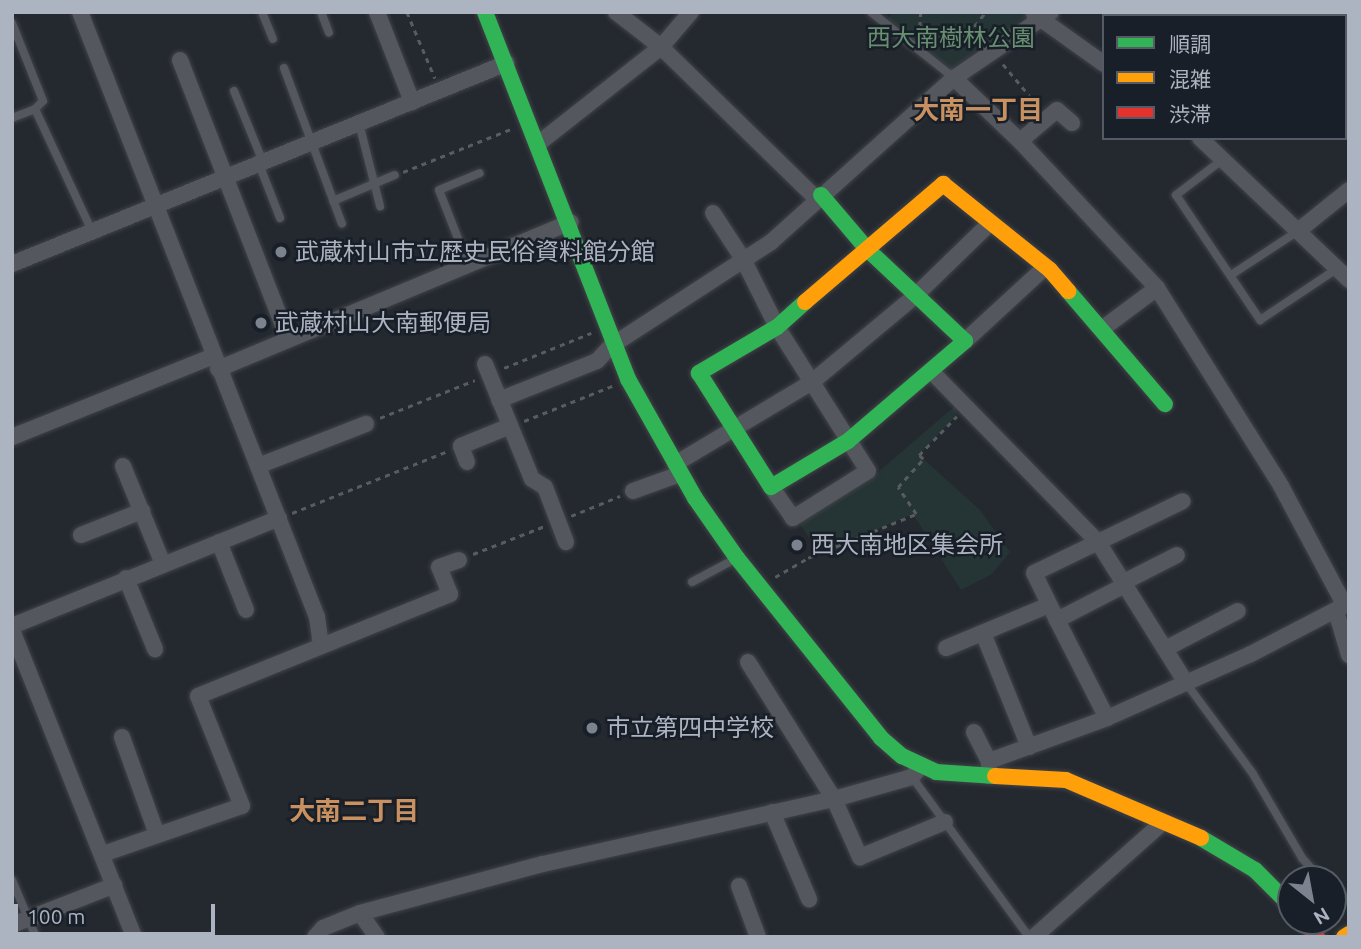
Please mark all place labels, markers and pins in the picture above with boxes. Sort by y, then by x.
place label: 武蔵村山市立歴史民俗資料館分館 [295,238,655,266]
marker: 武蔵村山市立歴史民俗資料館分館 [273,244,289,260]
place label: 武蔵村山大南郵便局 [275,309,491,337]
marker: 武蔵村山大南郵便局 [253,315,269,331]
place label: 西大南地区集会所 [811,531,1003,559]
marker: 西大南地区集会所 [789,537,805,553]
place label: 市立第四中学校 [606,714,774,742]
marker: 市立第四中学校 [584,720,600,736]

